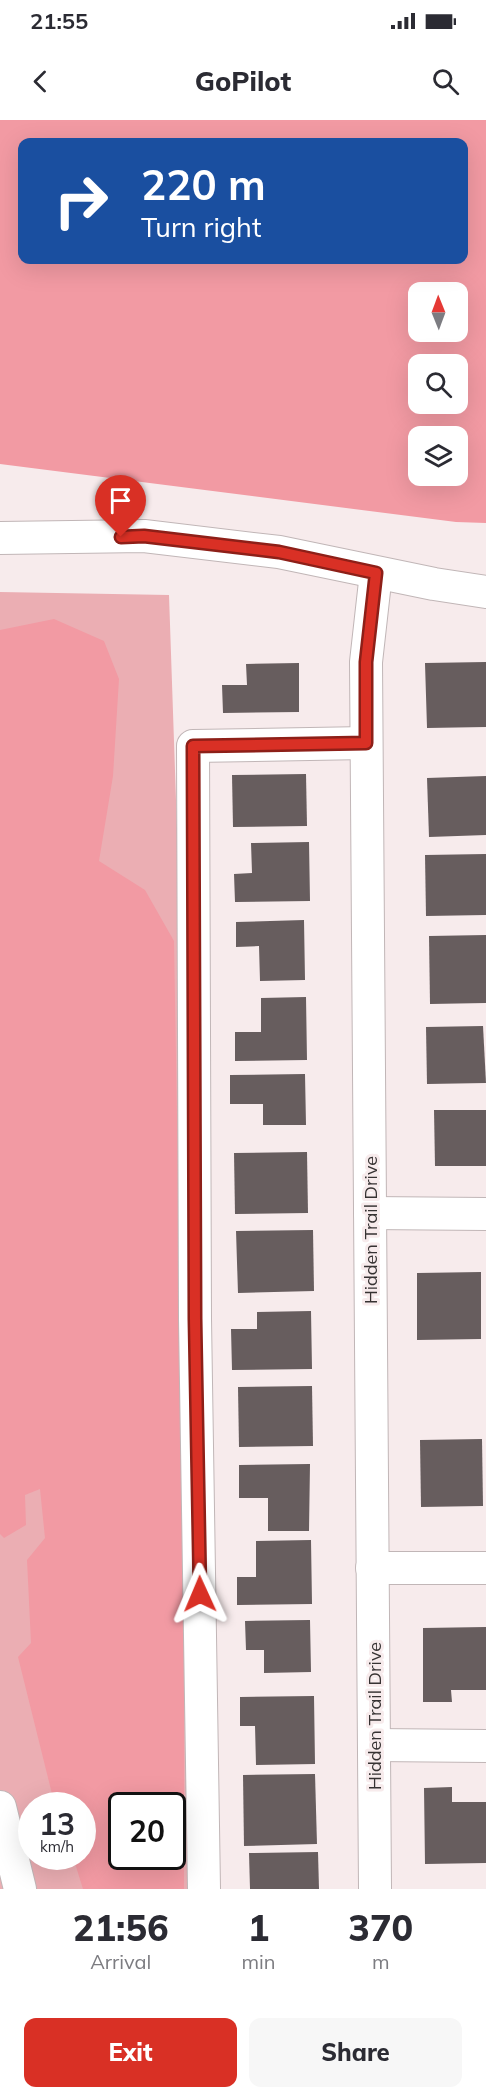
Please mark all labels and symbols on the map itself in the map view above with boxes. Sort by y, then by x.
north arrow [408,282,468,342]
pin [95,475,146,537]
street label: Hidden Trail Drive [359,1156,382,1304]
position arrow [168,1562,232,1626]
street label: Hidden Trail Drive [363,1642,386,1790]
speed limit sign: 20 [108,1792,186,1870]

